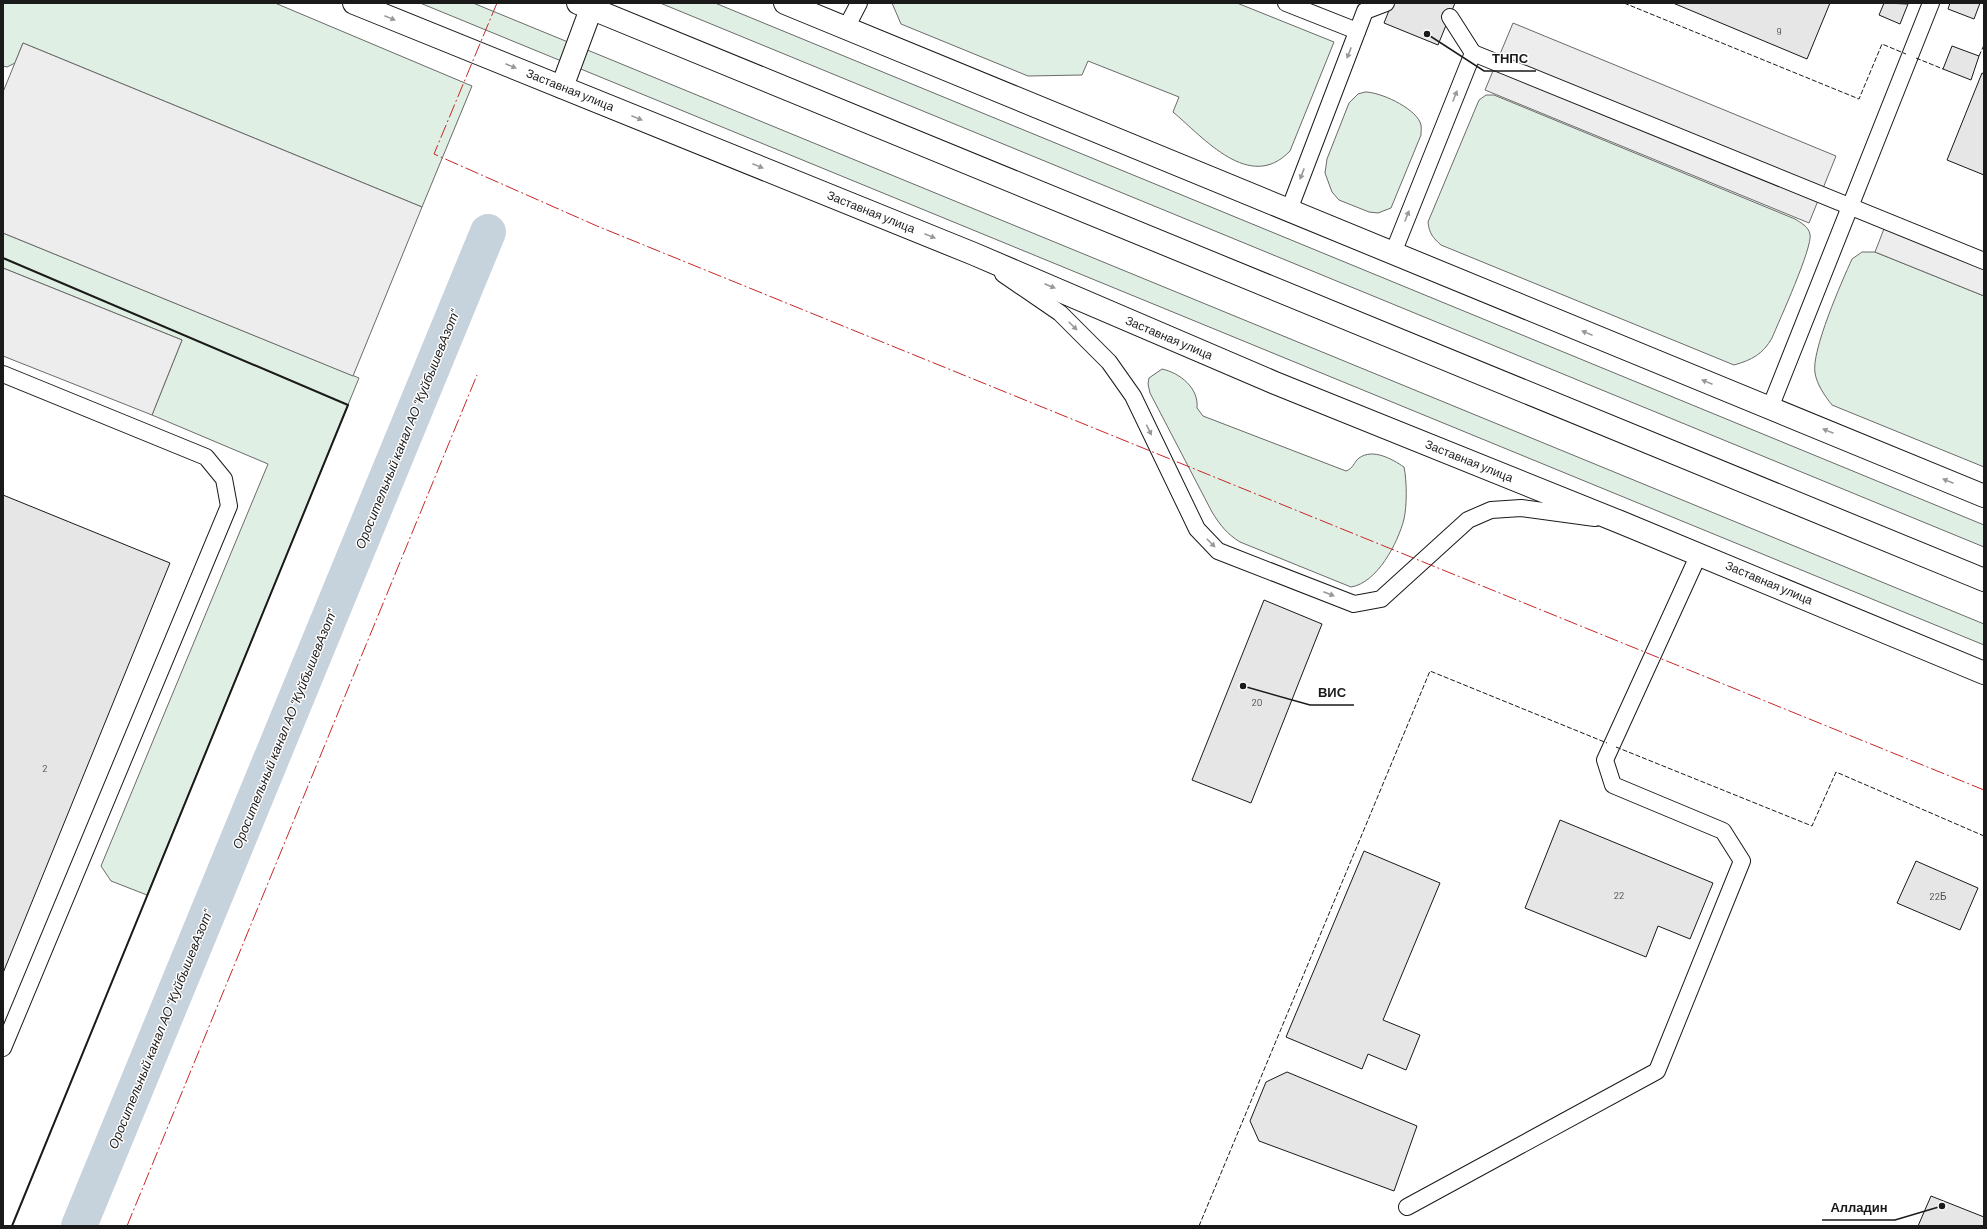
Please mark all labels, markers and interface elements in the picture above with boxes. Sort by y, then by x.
one-way arrow [385,15,397,21]
house number: 9 [1776,25,1782,37]
callout: ТНПС [1484,46,1536,71]
one-way arrow [1345,47,1351,59]
text: ТНПС [1492,50,1529,66]
one-way arrow [505,64,517,70]
street label: Заставная улица [524,65,617,114]
one-way arrow [1453,89,1459,101]
one-way arrow [632,115,644,121]
one-way arrow [752,164,764,170]
one-way arrow [1299,169,1305,181]
street label: Заставная улица [825,187,918,236]
one-way arrow [1404,211,1410,222]
one-way arrow [925,233,936,239]
one-way arrow [1045,284,1057,290]
water label: Оросительный канал АО "КуйбышевАзот" [351,306,463,551]
street label: Заставная улица [1123,312,1215,363]
one-way arrow [1068,321,1078,331]
one-way arrow [1581,329,1593,335]
one-way arrow [1702,379,1713,385]
one-way arrow [1146,424,1152,436]
one-way arrow [1821,428,1833,434]
street label: Заставная улица [1423,436,1516,485]
one-way arrow [1941,477,1953,483]
one-way arrow [1206,538,1216,548]
street label: Заставная улица [1723,557,1815,608]
one-way arrow [1324,592,1336,598]
water label: Оросительный канал АО "КуйбышевАзот" [228,606,340,851]
callout: ВИС [1310,680,1354,705]
text: ВИС [1318,684,1347,700]
house number: 20 [1251,696,1263,708]
house number: 2 [42,762,48,774]
house number: 22 [1614,889,1624,901]
house number: 22Б [1929,890,1947,902]
water label: Оросительный канал АО "КуйбышевАзот" [104,906,216,1151]
callout: Алладин [1822,1195,1895,1220]
text: Алладин [1830,1199,1888,1215]

